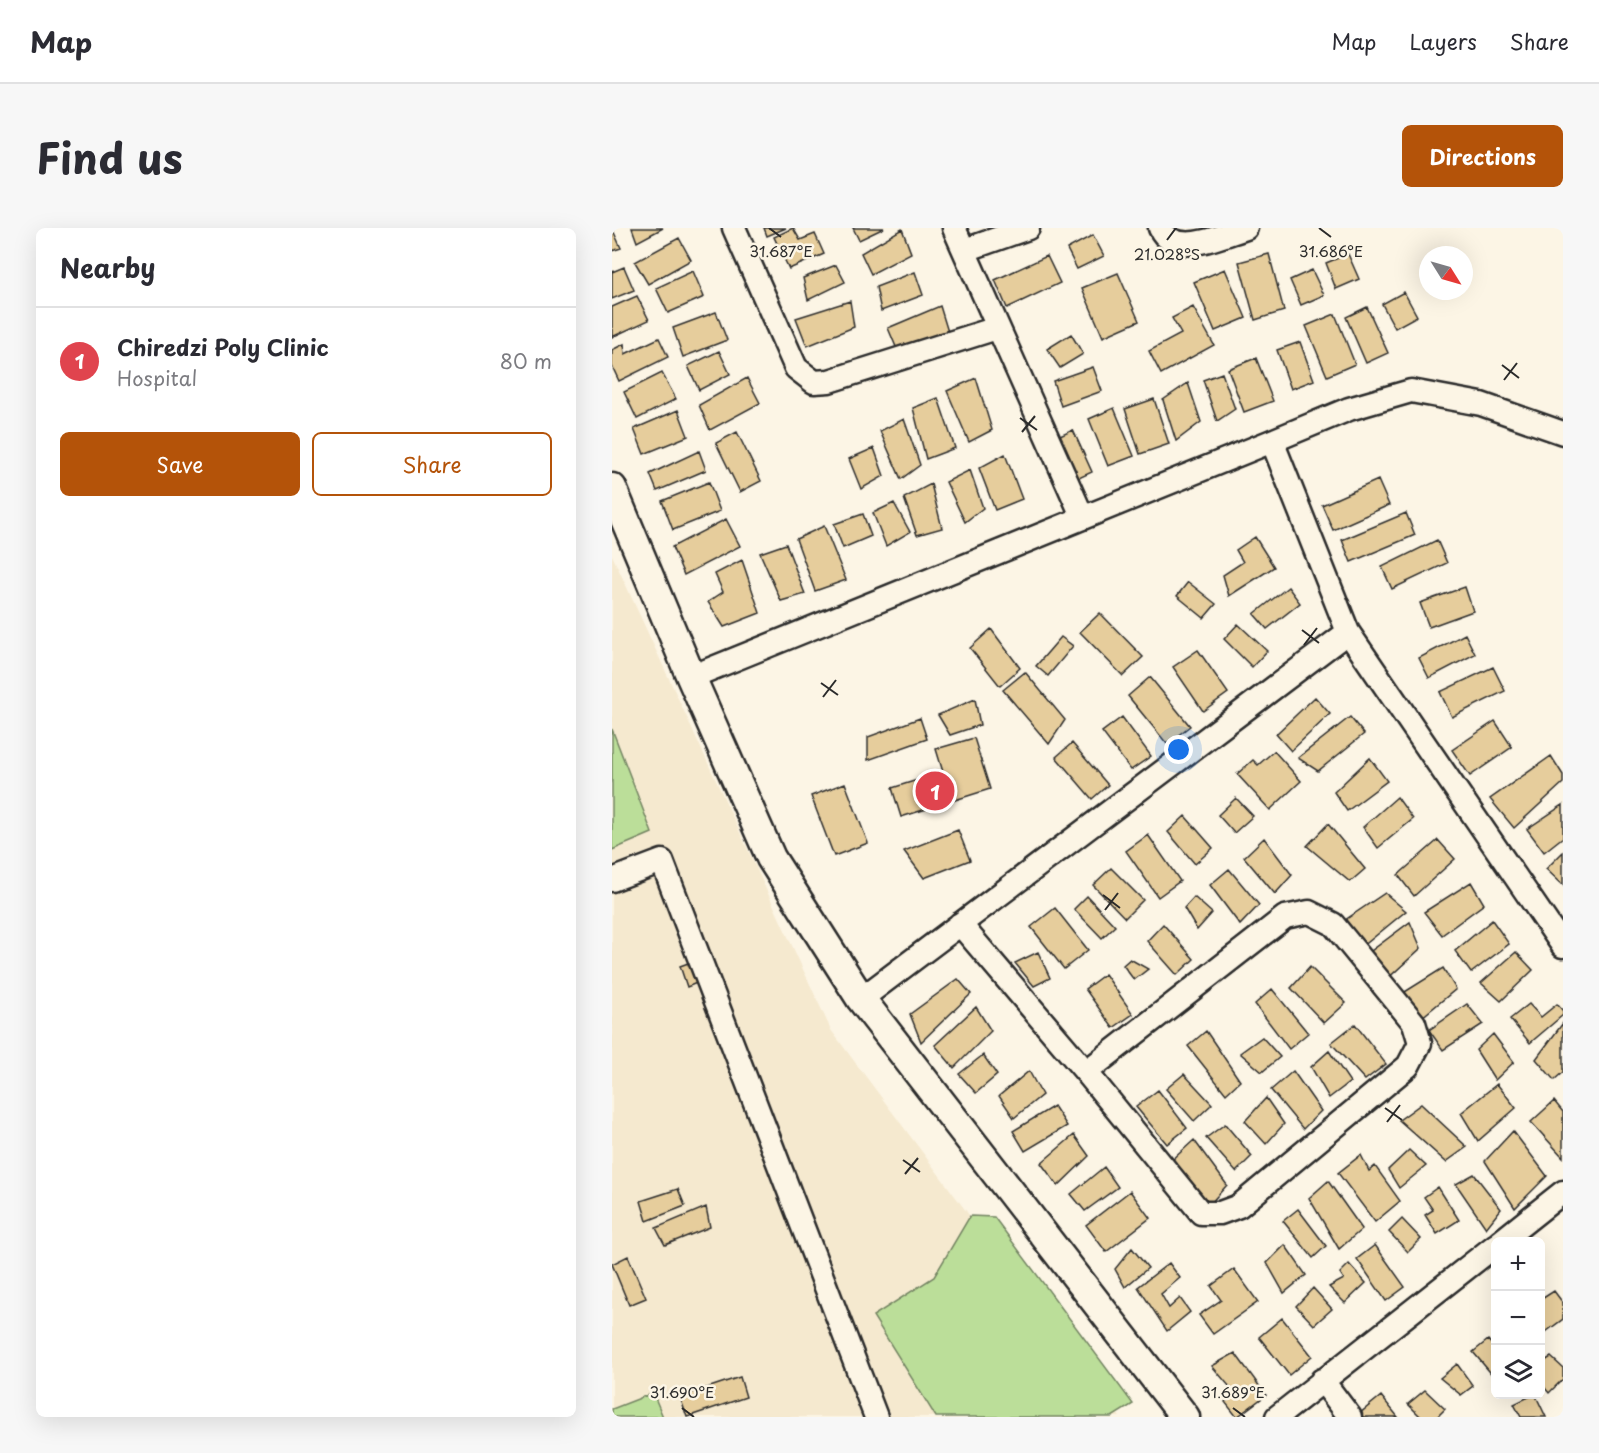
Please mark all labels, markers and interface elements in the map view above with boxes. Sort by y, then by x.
text: Map [30,20,92,63]
text: Map [1332,25,1376,57]
text: Layers [1409,25,1477,57]
text: Share [1510,25,1569,57]
text: Find us [36,125,183,188]
button: Directions [1402,125,1563,187]
text: 31.687°E [749,239,813,262]
text: 31.686°E [1299,239,1363,262]
text: 21.028°S [1134,242,1200,265]
north arrow [1419,246,1473,300]
text: Nearby [60,248,155,287]
text: Chiredzi Poly Clinic [117,330,329,363]
text: 1 [75,346,84,376]
text: 80 m [500,346,552,376]
text: Hospital [117,363,197,393]
button: Save [60,432,300,496]
button: Share [312,432,552,496]
your location [1164,735,1193,764]
pin: 1 [916,768,954,814]
map controls [1491,1237,1545,1399]
button: + [1491,1237,1545,1291]
button: − [1491,1291,1545,1345]
button: layers [1491,1345,1545,1399]
text: 31.690°E [650,1380,714,1403]
text: 31.689°E [1201,1380,1265,1403]

